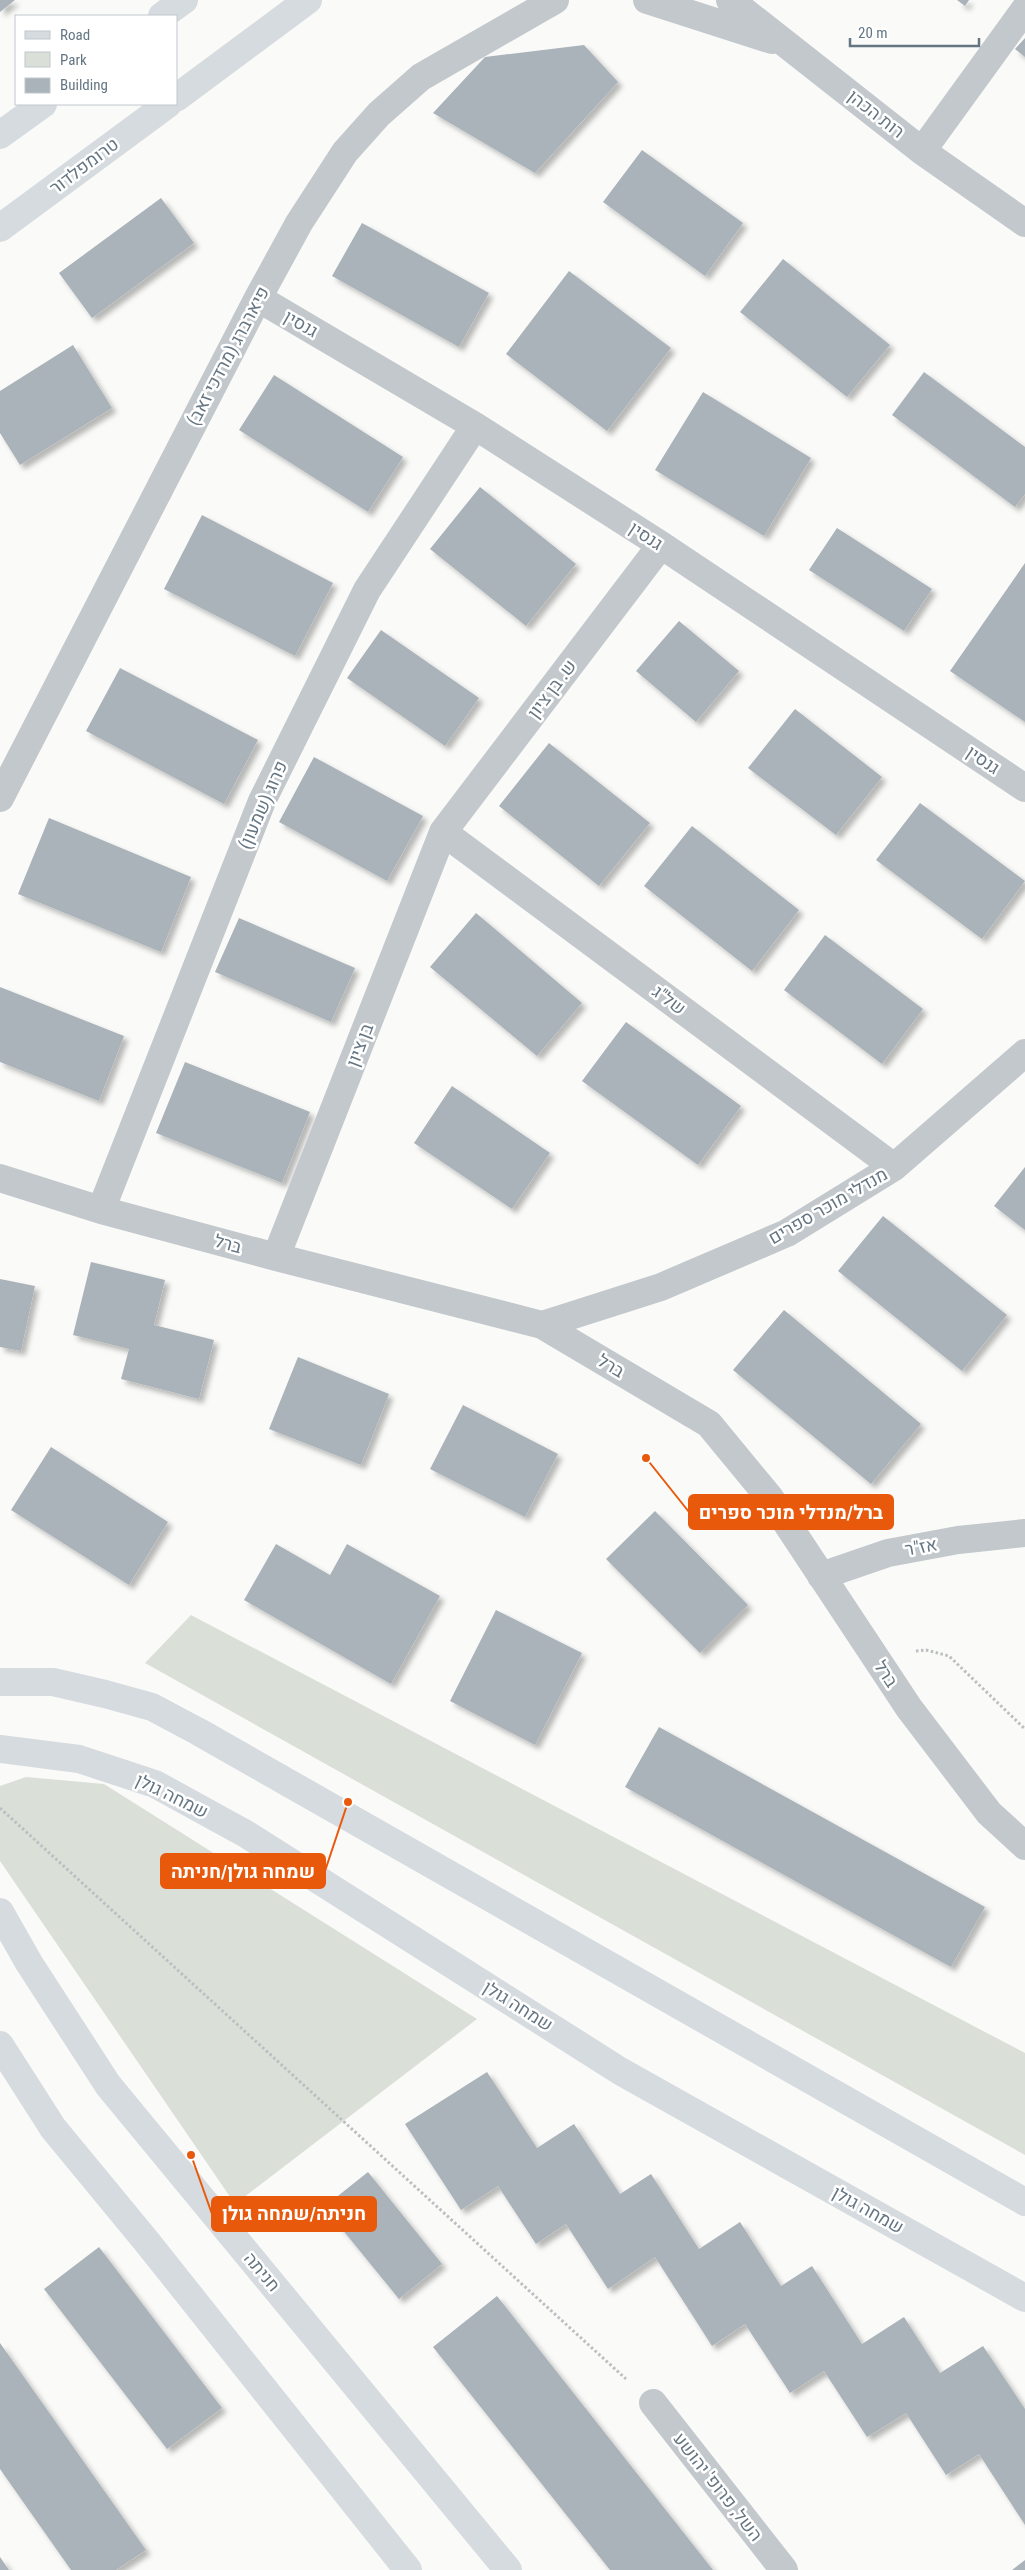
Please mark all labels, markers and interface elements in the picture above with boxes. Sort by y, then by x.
legend [15,15,178,105]
scale bar [850,15,979,47]
text: 20 m [858,24,888,42]
text: Road [60,26,90,44]
text: Park [60,51,87,69]
text: Building [60,76,108,94]
street label: רות הכהן [844,85,909,142]
street label: טרומפלדור [45,133,122,198]
street label: פיארברג (מרדכי זאב) [182,283,274,429]
street label: גנסין [281,306,322,342]
street label: גנסין [626,517,667,554]
street label: ש. בן ציון [523,655,580,722]
street label: גנסין [963,741,1004,778]
street label: פרוג (שמעון) [234,757,292,853]
street label: של"ג [649,980,690,1019]
street label: בן ציון [342,1020,378,1069]
street label: מנדלי מוכר ספרים [764,1163,891,1248]
street label: ברל [212,1230,245,1257]
street label: ברל [594,1349,629,1382]
callout: ברל/מנדלי מוכר ספרים [689,1495,893,1529]
text: ברל/מנדלי מוכר ספרים [699,1501,884,1524]
street label: אז"ר [903,1533,939,1560]
street label: ברל [870,1656,903,1691]
street label: שמחה גולן [133,1769,212,1822]
callout: שמחה גולן/חניתה [161,1854,325,1888]
text: שמחה גולן/חניתה [171,1860,315,1883]
street label: שמחה גולן [480,1976,557,2035]
street label: שמחה גולן [829,2181,907,2238]
callout: חניתה/שמחה גולן [212,2197,376,2231]
text: חניתה/שמחה גולן [222,2202,366,2225]
street label: חניתה [240,2248,285,2296]
street label: השל, פרופ' יהושע [670,2428,767,2545]

